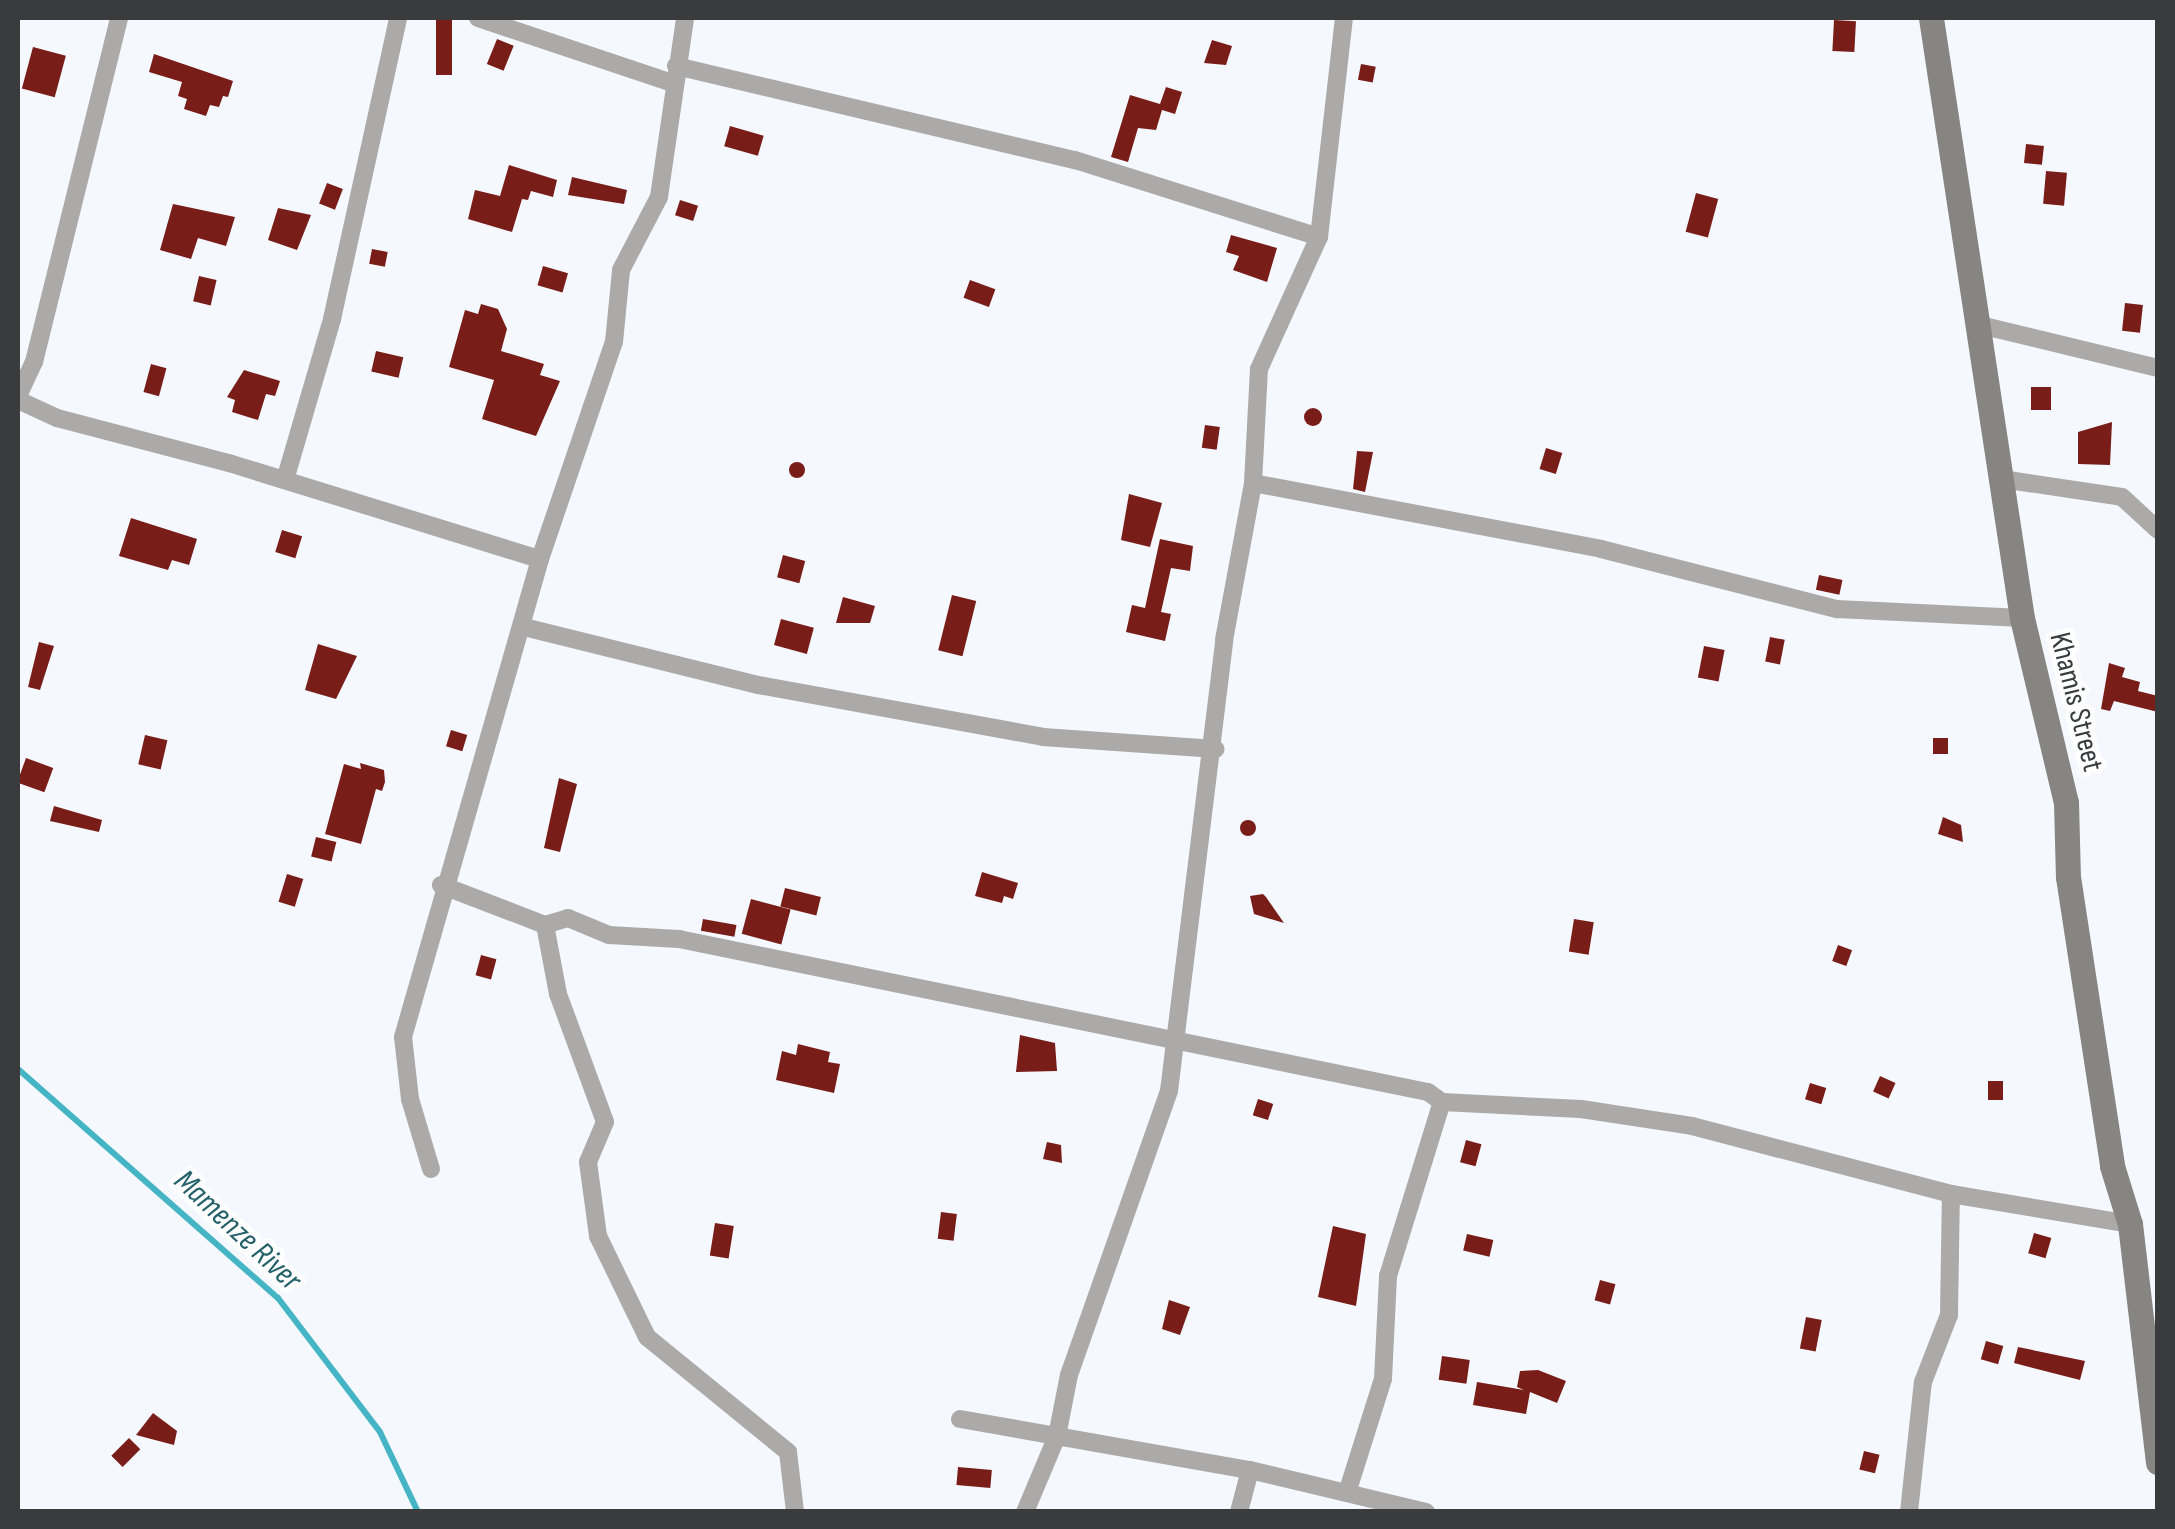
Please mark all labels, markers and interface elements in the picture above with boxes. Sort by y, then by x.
street label: Khamis Street [2041,629,2111,775]
water label: Mamenze River [166,1163,308,1299]

